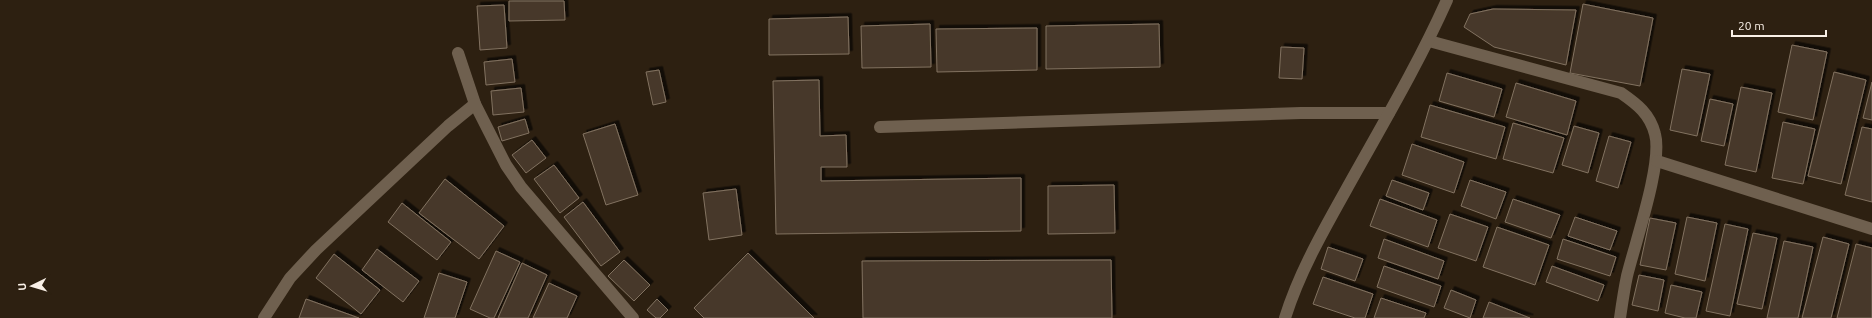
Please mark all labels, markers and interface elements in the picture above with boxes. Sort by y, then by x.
scale bar [1732,12,1826,38]
text: 20 m [1738,19,1765,32]
north arrow [12,266,52,306]
text: U [16,283,28,291]

